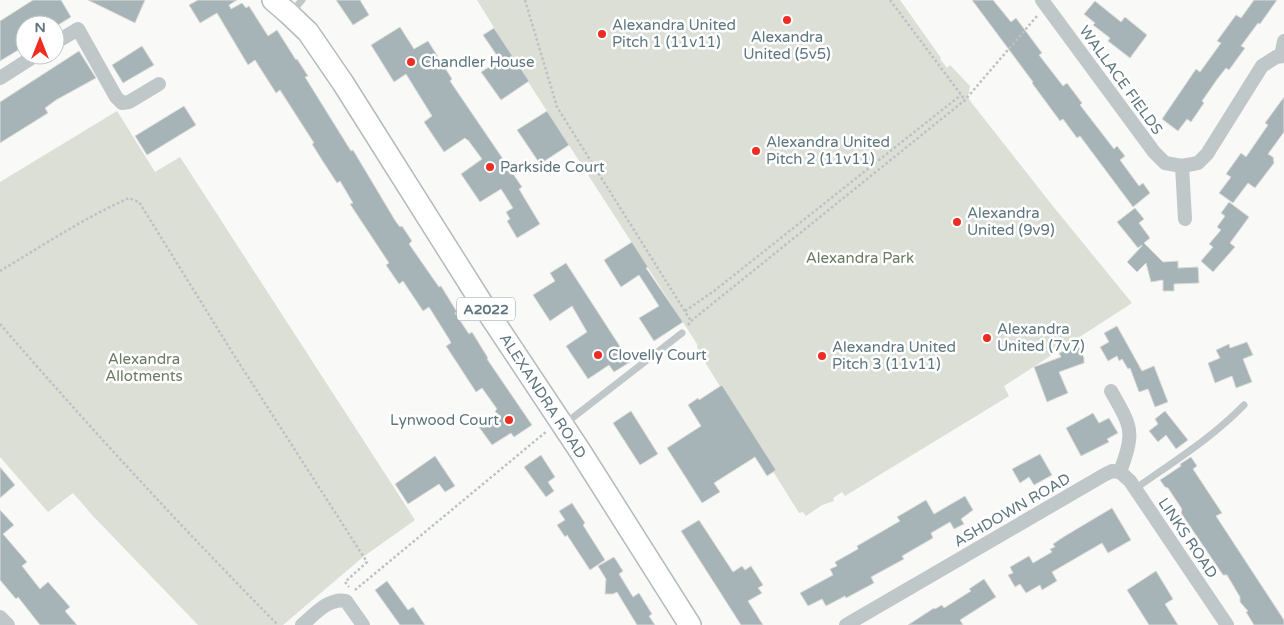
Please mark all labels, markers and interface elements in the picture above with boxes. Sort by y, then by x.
marker: Alexandra United (5v5) [781,14,793,26]
north arrow [15,15,65,65]
place label: Alexandra United Pitch 1 (11v11) [612,16,736,51]
text: N [34,19,46,36]
street label: WALLACE FIELDS [1075,22,1167,138]
marker: Alexandra United Pitch 1 (11v11) [596,28,608,40]
place label: Alexandra United (5v5) [743,28,831,63]
place label: Chandler House [421,53,535,71]
marker: Chandler House [405,56,417,68]
place label: Alexandra United Pitch 2 (11v11) [766,133,890,168]
marker: Alexandra United Pitch 2 (11v11) [750,145,762,157]
place label: Parkside Court [500,158,605,176]
marker: Parkside Court [484,161,496,173]
place label: Alexandra United (9v9) [967,204,1055,239]
marker: Alexandra United (9v9) [951,216,963,228]
park label: Alexandra Park [806,249,914,267]
road number: A2022 [457,298,515,320]
place label: Alexandra United (7v7) [997,320,1085,355]
street label: ALEXANDRA ROAD [496,330,590,462]
marker: Alexandra United (7v7) [981,332,993,344]
place label: Alexandra United Pitch 3 (11v11) [832,338,956,373]
place label: Clovelly Court [608,346,707,364]
marker: Clovelly Court [592,349,604,361]
park label: Alexandra Allotments [105,350,183,385]
marker: Alexandra United Pitch 3 (11v11) [816,350,828,362]
place label: Lynwood Court [390,411,499,429]
marker: Lynwood Court [503,414,515,426]
street label: ASHDOWN ROAD [951,469,1073,551]
street label: LINKS ROAD [1154,494,1222,582]

